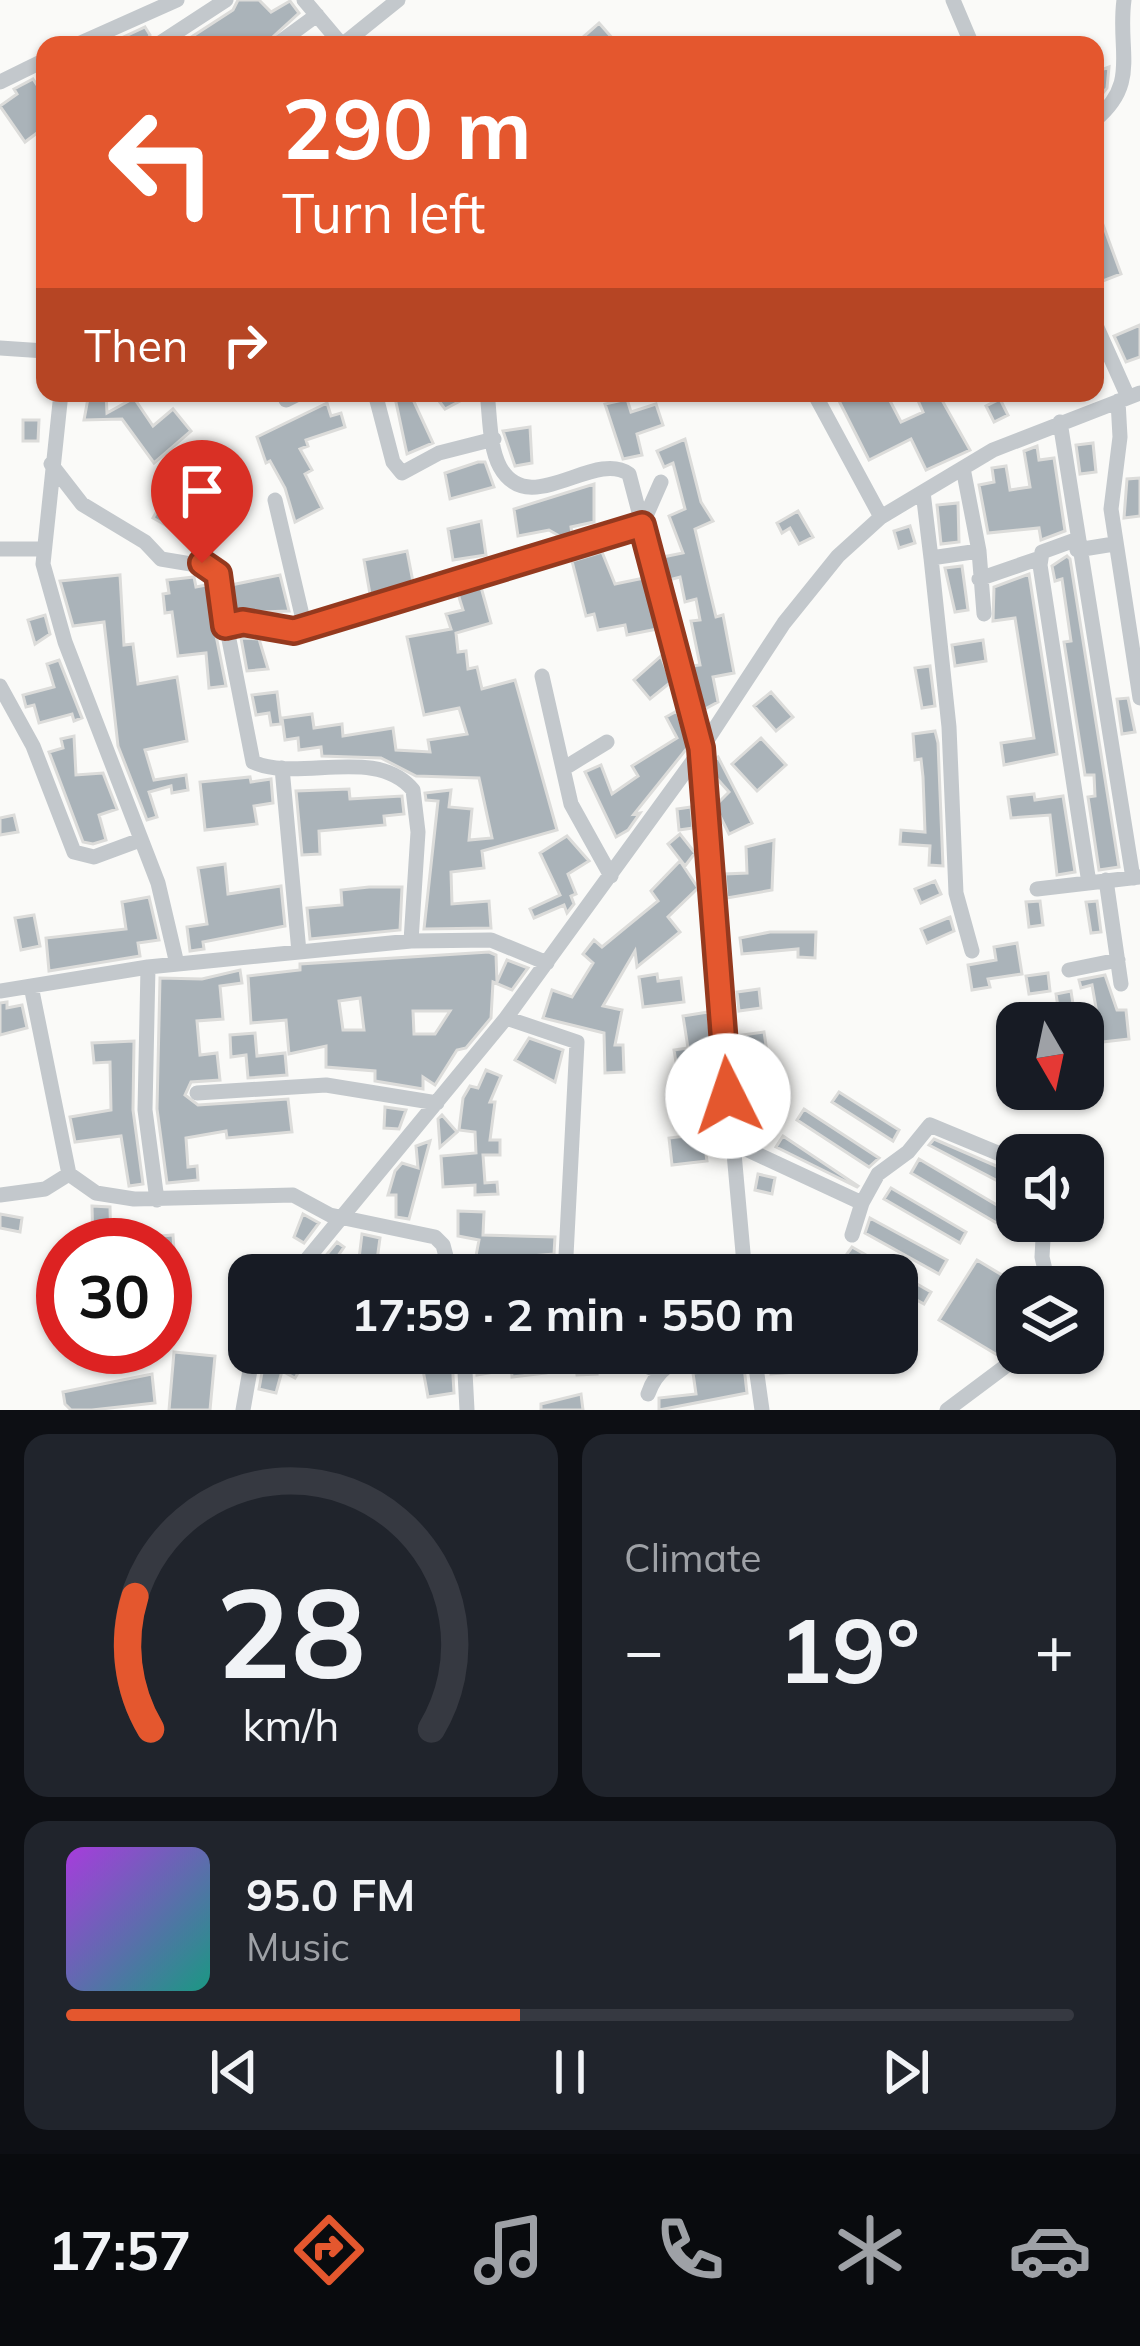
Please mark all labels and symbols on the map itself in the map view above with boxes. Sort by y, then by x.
pin [151,440,253,563]
north arrow [996,1002,1104,1110]
position arrow [665,1033,791,1159]
speed limit sign: 30 [36,1218,192,1374]

